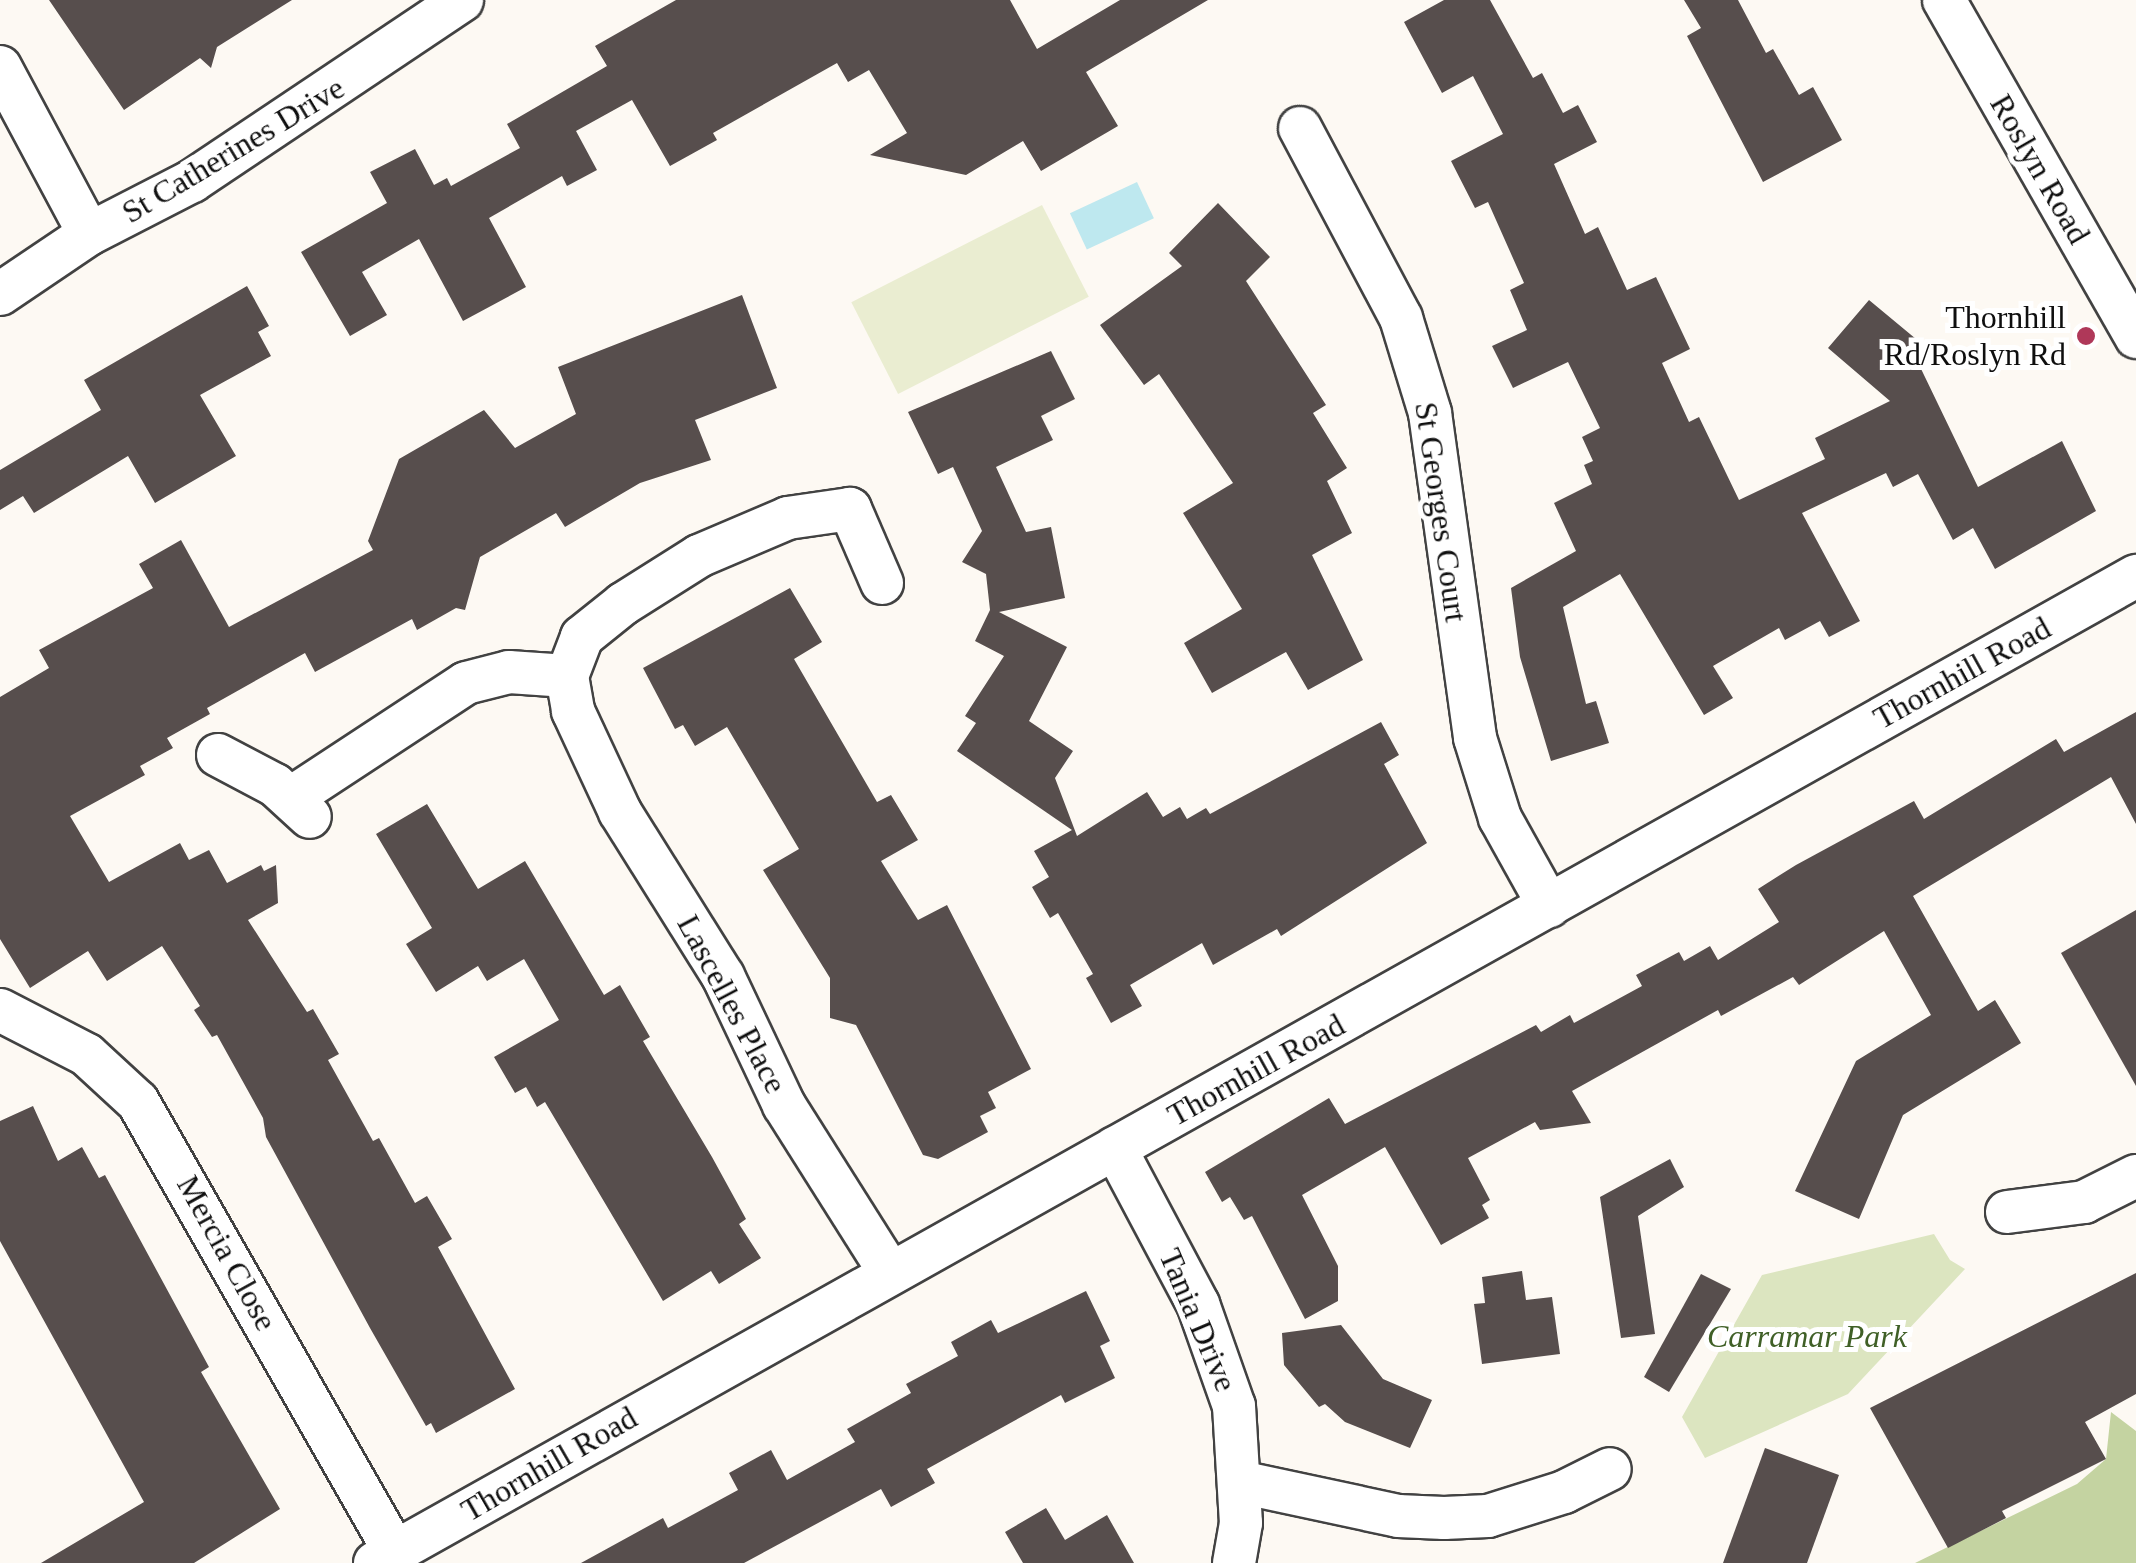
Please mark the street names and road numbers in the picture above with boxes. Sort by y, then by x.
street label: St Catherines Drive [115,69,351,231]
street label: Roslyn Road [1982,87,2098,251]
street label: St Georges Court [1407,400,1475,624]
street label: Thornhill Road [1867,609,2057,737]
street label: Lascelles Place [669,908,795,1100]
street label: Thornhill Road [1161,1006,1351,1134]
street label: Mercia Close [169,1169,285,1337]
street label: Tania Drive [1151,1243,1245,1397]
street label: Thornhill Road [454,1398,644,1530]

